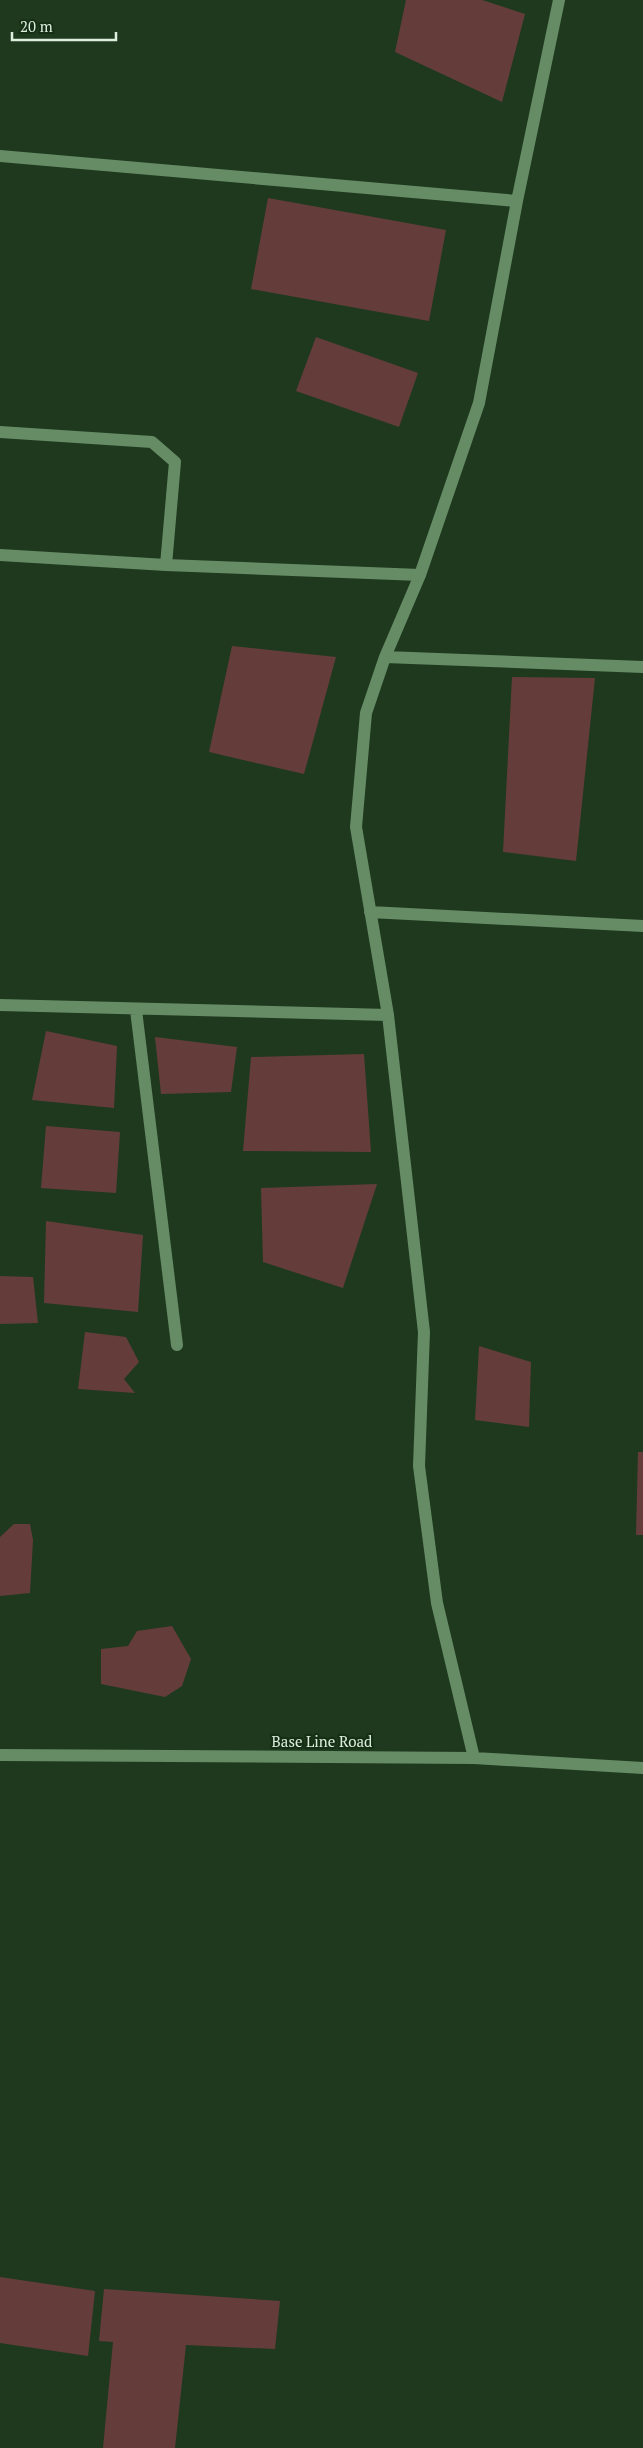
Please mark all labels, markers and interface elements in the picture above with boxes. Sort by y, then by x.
scale bar [12,10,116,42]
text: 20 m [20,16,53,36]
street label: Base Line Road [272,1731,372,1751]

